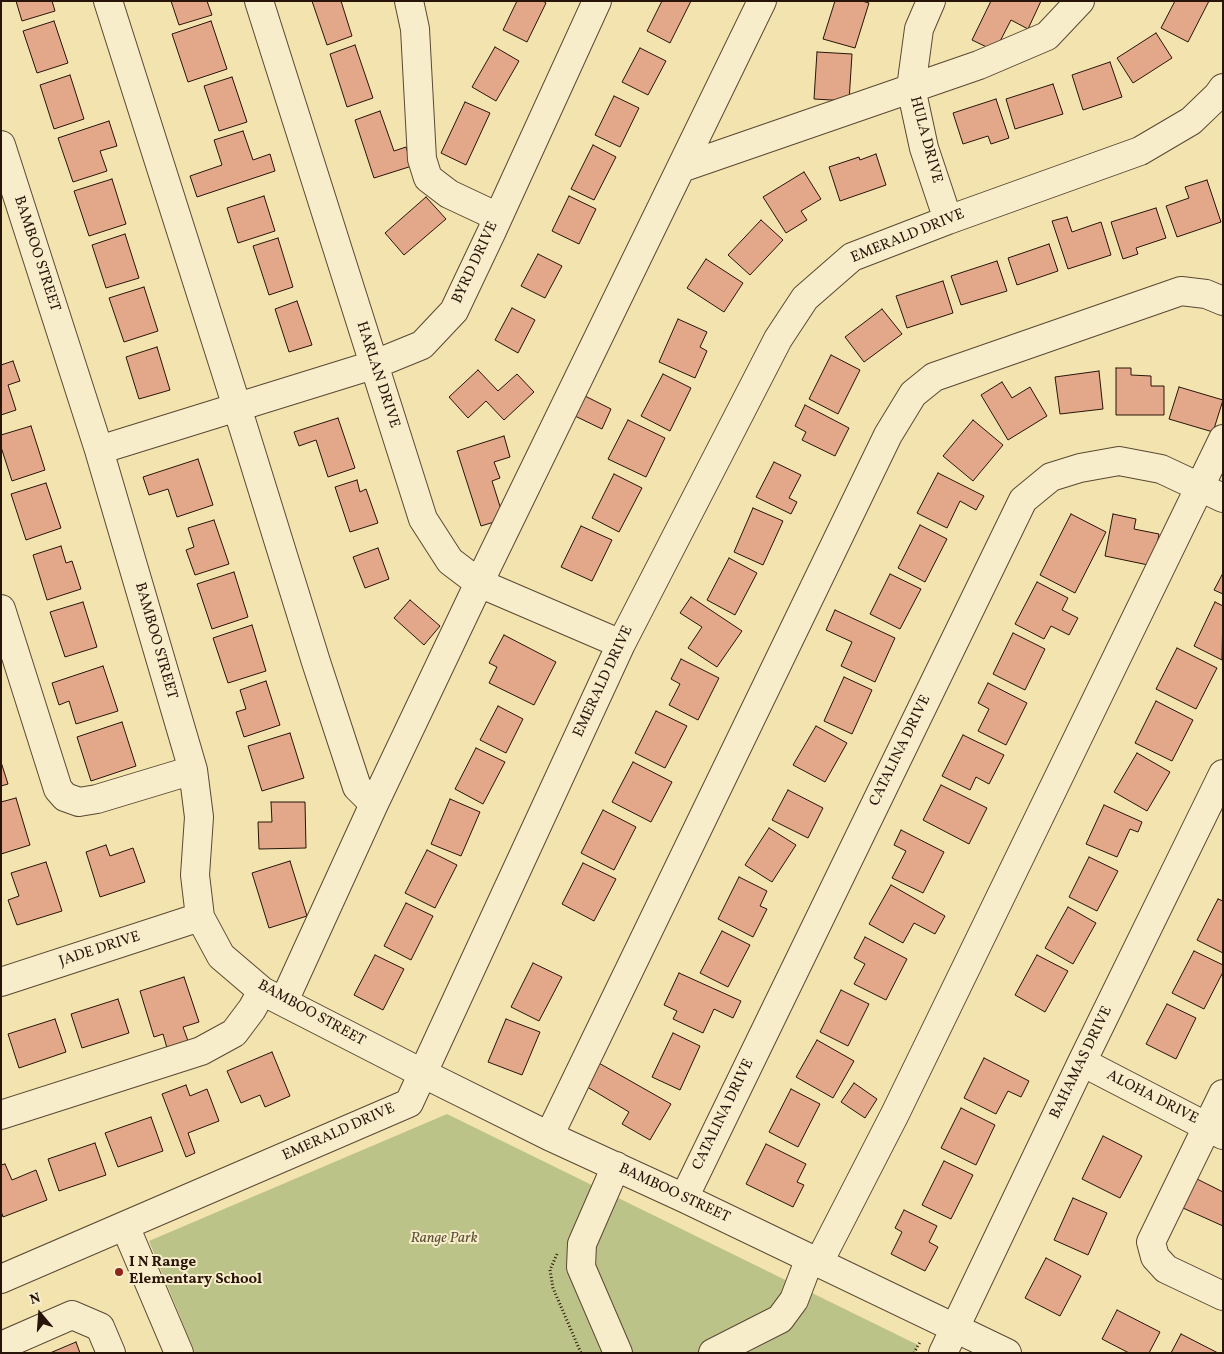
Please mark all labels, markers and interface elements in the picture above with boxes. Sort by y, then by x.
street label: HULA DRIVE [905,95,945,185]
street label: BAMBOO STREET [9,194,63,314]
street label: EMERALD DRIVE [849,206,967,268]
street label: BYRD DRIVE [449,219,503,307]
street label: HARLAN DRIVE [351,319,403,431]
street label: BAMBOO STREET [130,581,180,701]
street label: EMERALD DRIVE [570,623,638,741]
street label: CATALINA DRIVE [866,693,936,809]
street label: JADE DRIVE [57,928,143,972]
street label: BAMBOO STREET [254,977,368,1051]
street label: BAHAMAS DRIVE [1047,1004,1117,1122]
street label: CATALINA DRIVE [689,1057,759,1173]
street label: ALOHA DRIVE [1103,1067,1201,1129]
street label: EMERALD DRIVE [280,1100,398,1166]
street label: BAMBOO STREET [616,1160,732,1228]
park label: Range Park [410,1230,478,1248]
place label: I N Range Elementary School [129,1254,262,1289]
marker: I N Range Elementary School [113,1266,125,1278]
north arrow [15,1289,65,1339]
text: N [27,1289,43,1310]

